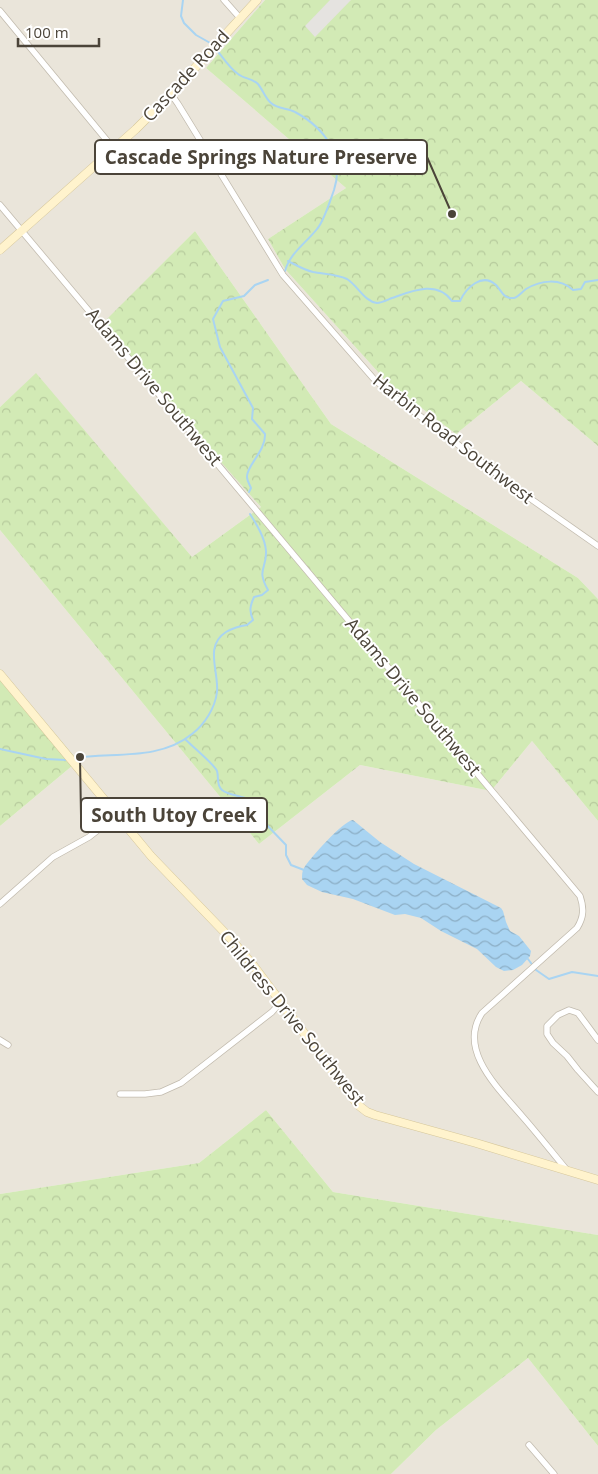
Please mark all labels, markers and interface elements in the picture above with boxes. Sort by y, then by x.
scale bar [18,15,99,47]
text: 100 m [25,22,69,42]
street label: Cascade Road [136,24,234,126]
callout: Cascade Springs Nature Preserve [95,140,427,174]
text: Cascade Springs Nature Preserve [105,144,417,170]
street label: Adams Drive Southwest [82,302,228,470]
street label: Harbin Road Southwest [368,368,539,509]
street label: Adams Drive Southwest [341,612,487,780]
callout: South Utoy Creek [81,798,267,832]
text: South Utoy Creek [91,802,257,828]
street label: Childress Drive Southwest [215,925,371,1110]

